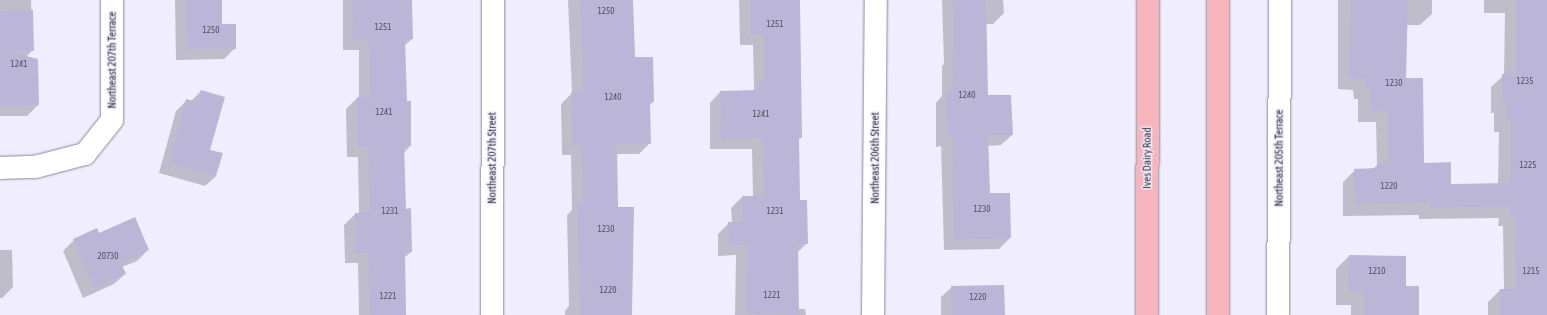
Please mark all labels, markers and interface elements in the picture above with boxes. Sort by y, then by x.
house number: 1250 [598,6,614,16]
street label: Northeast 207th Terrace [105,11,119,109]
house number: 1251 [767,19,783,29]
house number: 1251 [375,22,391,32]
house number: 1250 [203,25,219,35]
house number: 1241 [11,59,27,69]
house number: 1235 [1517,76,1533,86]
house number: 1230 [1386,78,1402,88]
house number: 1240 [959,90,975,100]
house number: 1240 [605,92,621,102]
house number: 1241 [376,107,392,117]
house number: 1241 [753,109,769,119]
street label: Northeast 205th Terrace [1272,109,1286,207]
street label: Northeast 207th Street [485,112,499,204]
street label: Northeast 206th Street [868,112,882,204]
street label: Ives Dairy Road [1140,127,1154,189]
house number: 1225 [1520,160,1536,170]
house number: 1220 [1381,181,1397,191]
house number: 1230 [974,204,990,214]
house number: 1231 [382,206,398,216]
house number: 1231 [767,206,783,216]
house number: 1230 [598,224,614,234]
house number: 20730 [97,251,119,261]
house number: 1210 [1369,266,1385,276]
house number: 1215 [1523,266,1539,276]
house number: 1220 [600,285,616,295]
house number: 1221 [764,290,780,300]
house number: 1221 [380,291,396,301]
house number: 1220 [970,292,986,302]

